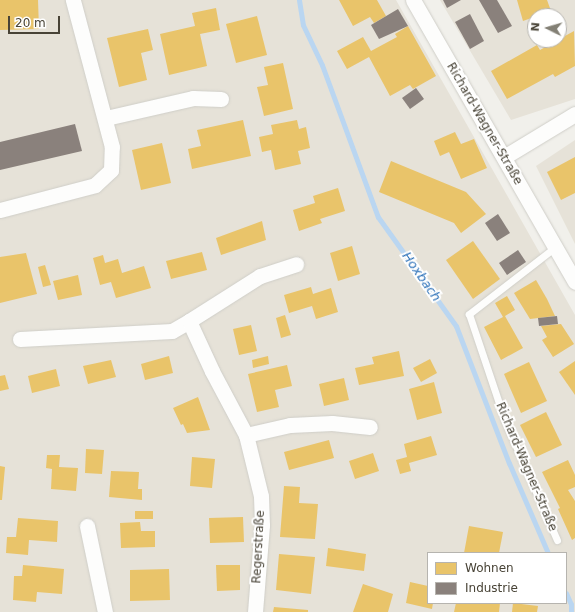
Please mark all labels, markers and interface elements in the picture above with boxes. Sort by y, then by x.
scale bar [10,8,62,34]
north arrow [527,8,567,48]
text: 20 m [15,16,46,30]
text: N [529,22,542,32]
street label: Richard-Wagner-Straße [443,60,525,188]
water label: Hoxbach [398,249,444,305]
street label: Richard-Wagner-Straße [492,400,560,534]
street label: Regerstraße [250,510,268,584]
legend [427,552,567,604]
text: Wohnen [465,561,514,575]
text: Industrie [465,581,518,595]

